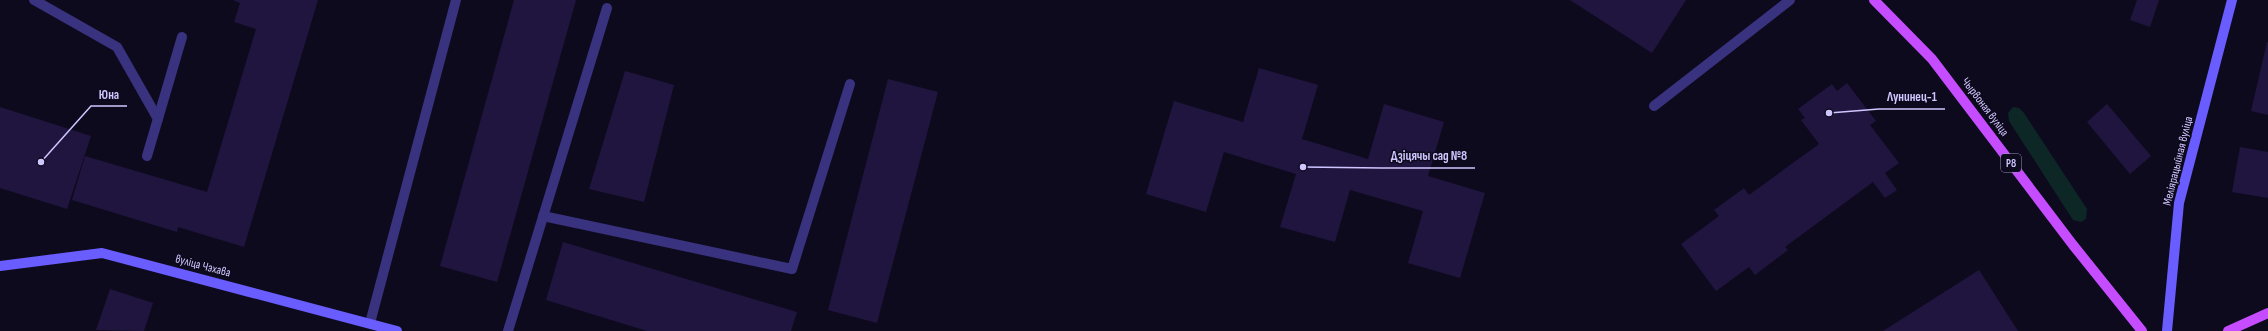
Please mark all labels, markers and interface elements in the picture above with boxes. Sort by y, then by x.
street label: Чырвоная вуліца [1958,75,2012,140]
callout: Юна [91,81,127,106]
callout: Лунинец-1 [1879,84,1945,109]
text: Юна [99,87,119,103]
text: Лунинец-1 [1886,89,1937,105]
street label: Меліярацыйная вуліца [2160,114,2196,207]
callout: Дзіцячы сад №8 [1382,143,1475,168]
text: Дзіцячы сад №8 [1391,148,1467,164]
road number: Р8 [2001,154,2021,172]
street label: вуліца Чэхава [174,251,233,281]

